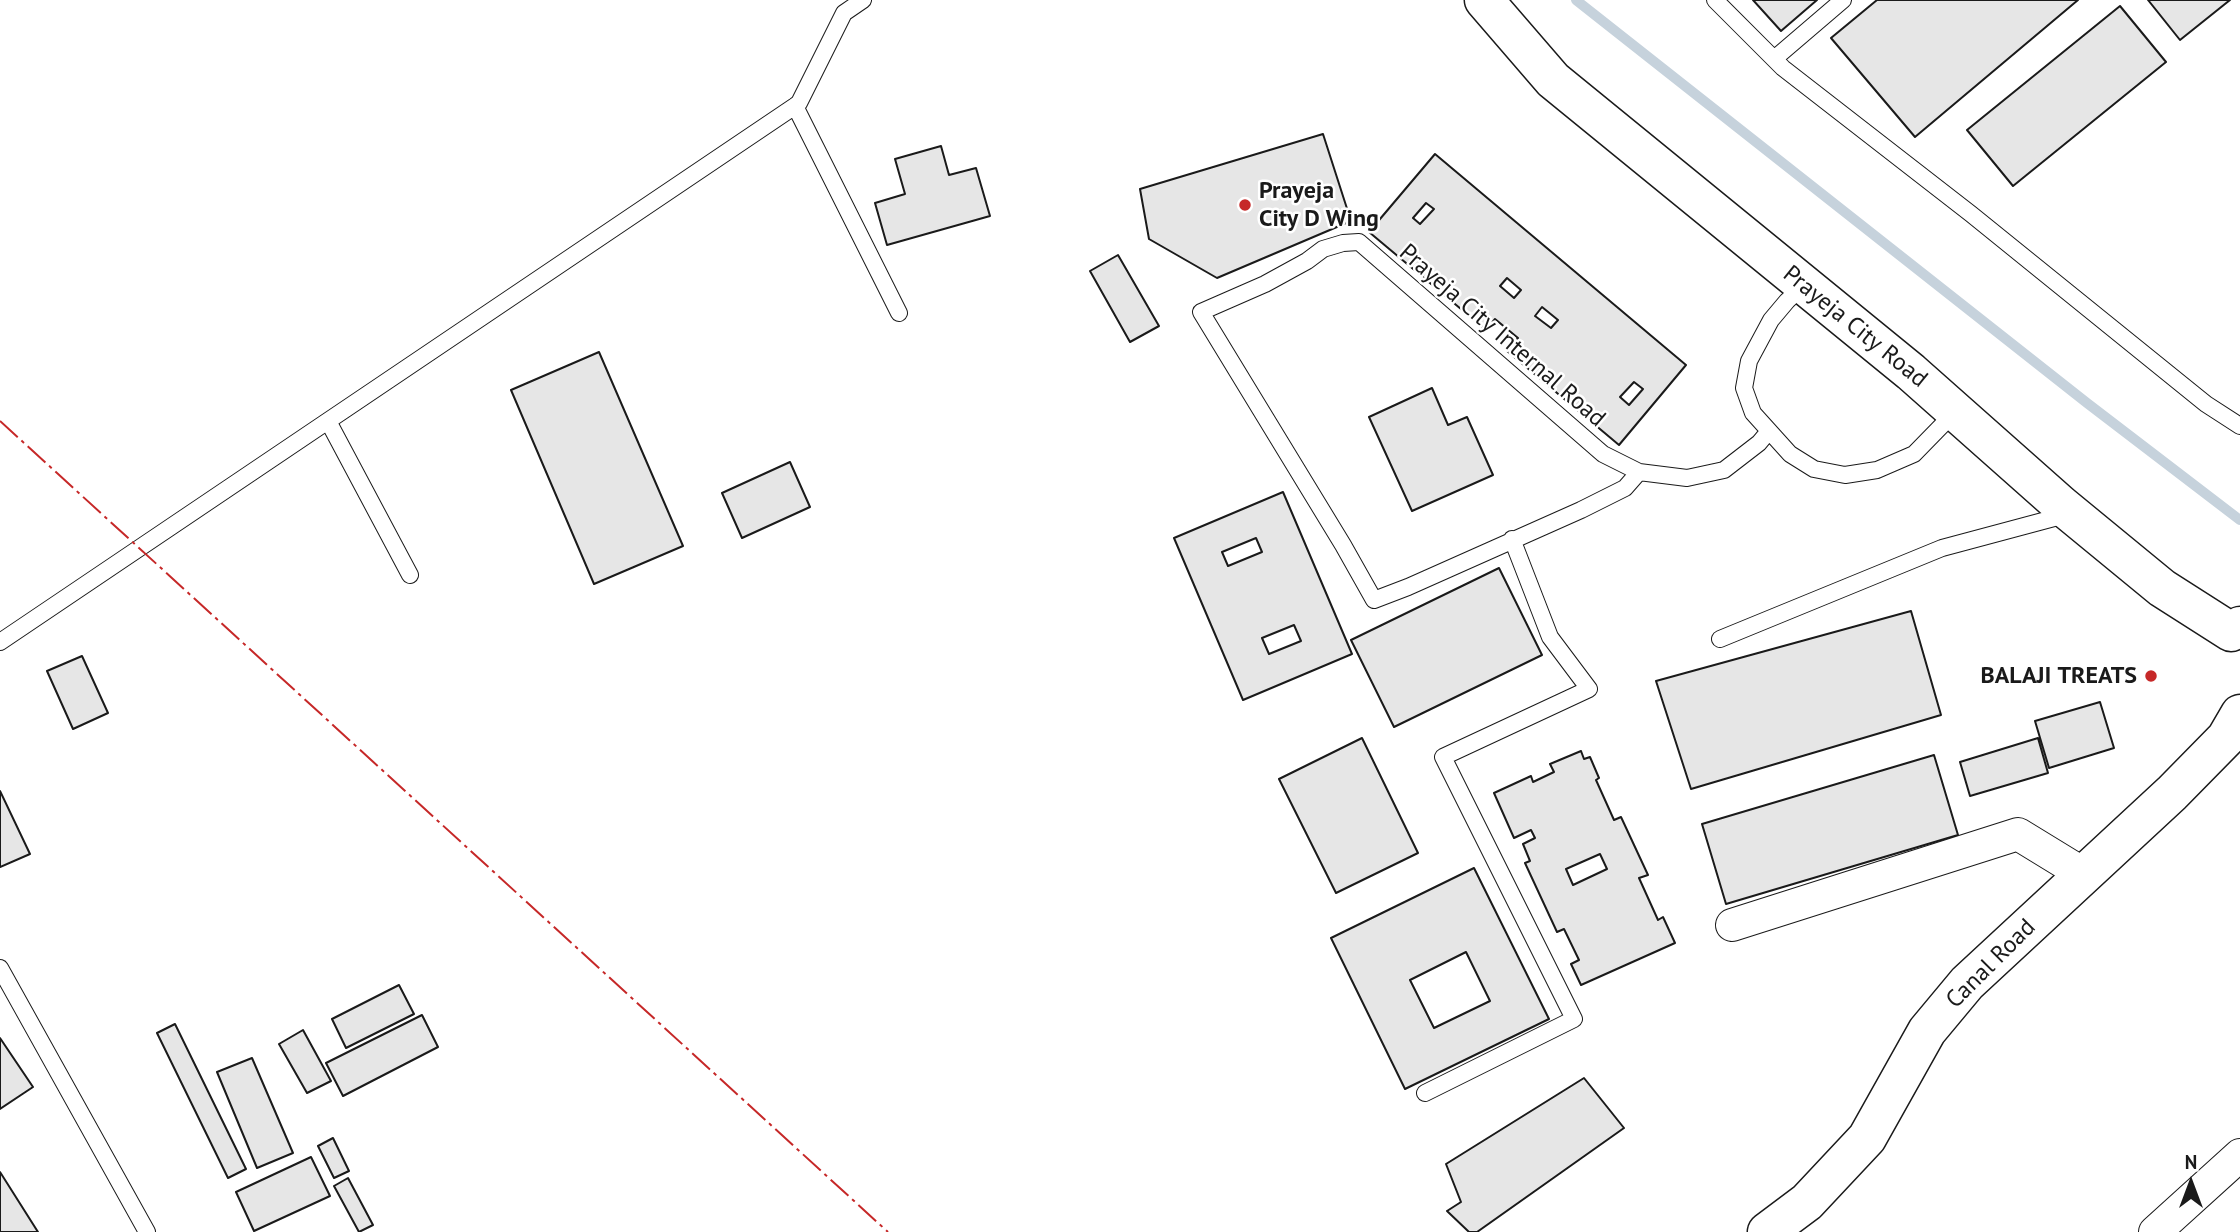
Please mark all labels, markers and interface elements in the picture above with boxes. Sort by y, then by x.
place label: Prayeja City D Wing [1259,177,1379,233]
marker: Prayeja City D Wing [1237,197,1253,213]
street label: Prayeja City Internal Road [1393,239,1611,433]
street label: Prayeja City Road [1777,260,1933,394]
place label: BALAJI TREATS [1981,662,2137,690]
marker: BALAJI TREATS [2143,668,2159,684]
street label: Canal Road [1940,913,2042,1015]
north arrow [2156,1148,2226,1218]
text: N [2185,1150,2197,1174]

